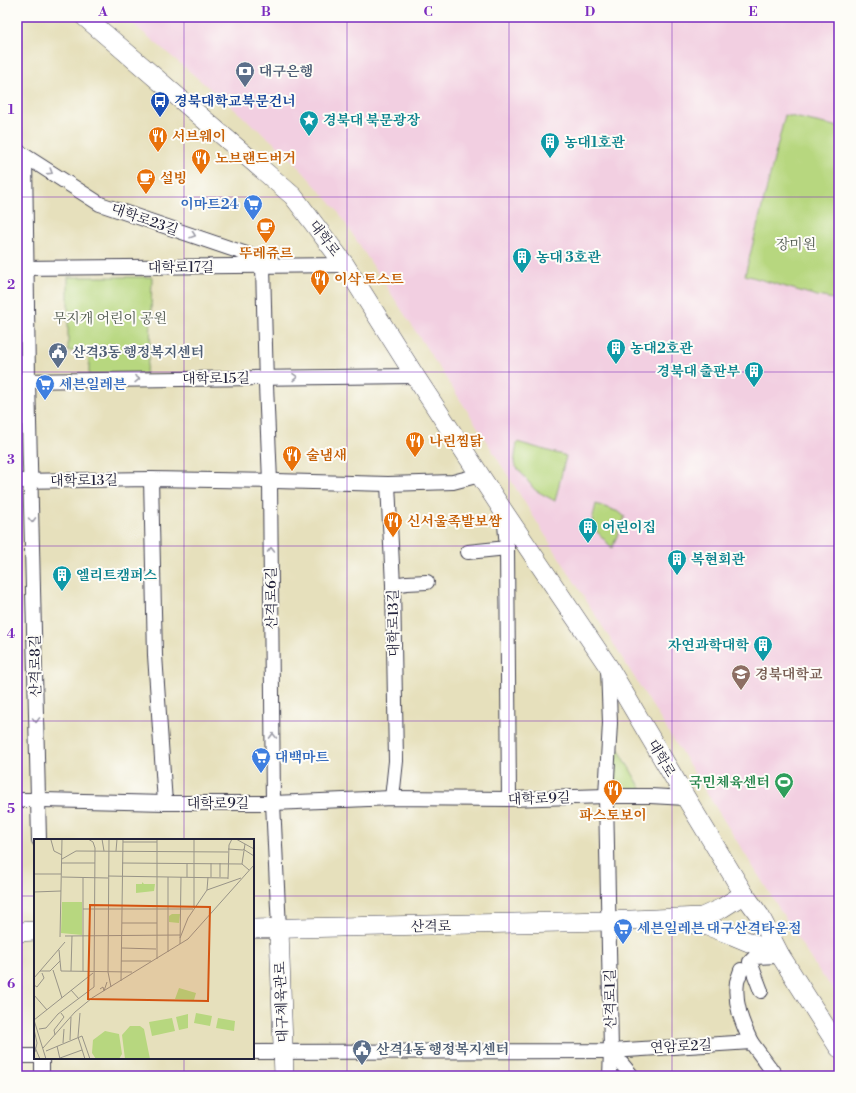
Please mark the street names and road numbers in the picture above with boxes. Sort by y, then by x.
street label: 대학로23길 [109,200,181,240]
street label: 대학로 [305,217,344,261]
street label: 대학로17길 [148,259,214,277]
street label: 대학로15길 [182,369,250,389]
street label: 대학로13길 [50,471,118,491]
street label: 산격로6길 [262,567,282,629]
street label: 대학로13길 [384,589,404,657]
street label: 산격로8길 [26,634,46,697]
street label: 대학로 [643,736,679,781]
street label: 대학로9길 [507,789,571,809]
street label: 대학로9길 [187,795,249,813]
street label: 산격로 [411,918,452,936]
street label: 대구체육관로 [272,961,292,1043]
street label: 산격로1길 [601,969,621,1029]
street label: 연암로2길 [650,1036,713,1058]

